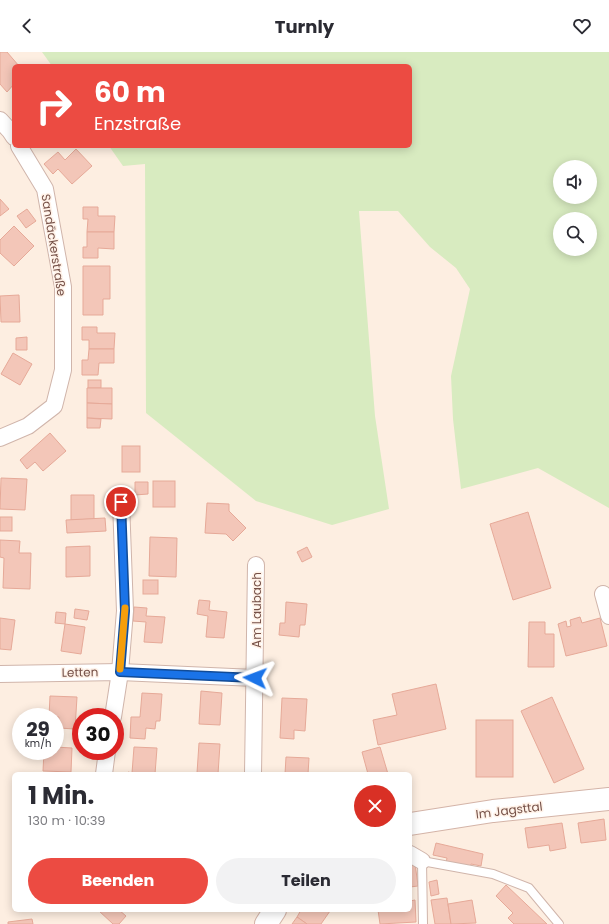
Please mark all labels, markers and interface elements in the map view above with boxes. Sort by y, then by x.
text: Turnly [275,14,334,39]
icon: back [16,15,38,37]
icon: heart [571,15,593,37]
text: 60 m [94,73,166,112]
icon: right [28,80,80,132]
text: Enzstraße [94,111,181,136]
map controls [553,160,597,256]
button: sound [553,160,597,204]
street label: Sandäckerstraße [38,193,70,297]
button: search [553,212,597,256]
pin [104,485,138,519]
icon: arrive [110,491,132,513]
street label: Am Laubach [248,572,265,648]
position arrow [234,657,276,699]
street label: Letten [62,663,98,681]
speed limit sign: 30 [72,708,124,760]
text: 29 [26,715,50,743]
text: km/h [25,736,51,751]
text: 1 Min. [28,779,94,812]
button: close [354,785,396,827]
street label: Im Jagsttal [475,797,543,823]
text: 130 m · 10:39 [28,811,105,830]
button: Beenden [28,858,208,904]
button: Teilen [216,858,396,904]

